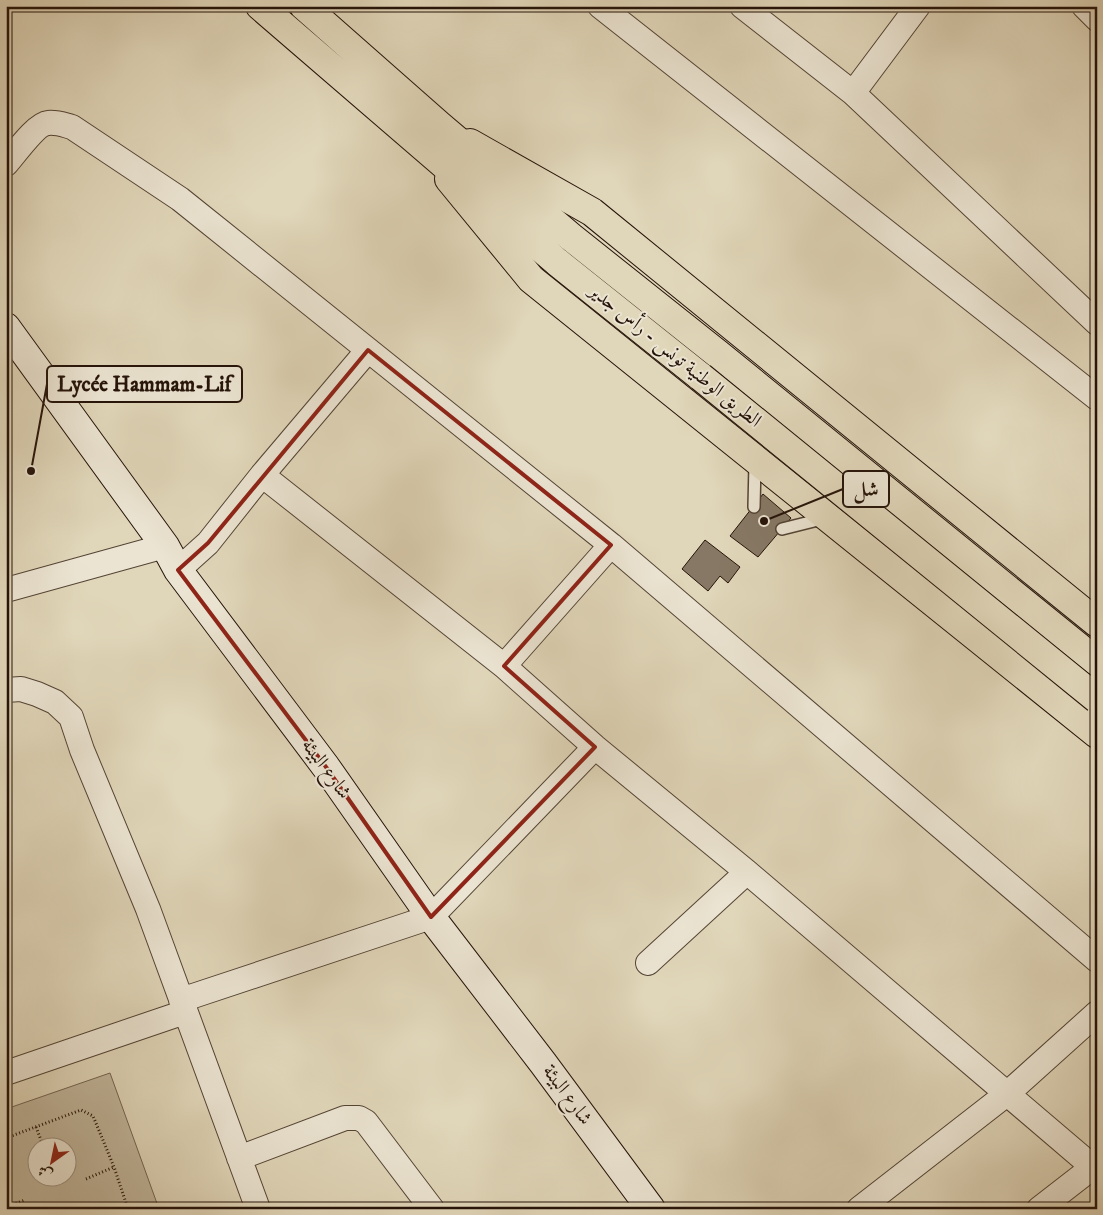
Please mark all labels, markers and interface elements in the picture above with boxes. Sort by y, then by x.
street label: الطريق الوطنية تونس - رأس جدير [582,275,768,433]
callout: Lycée Hammam-Lif [47,366,242,402]
text: Lycée Hammam-Lif [57,372,234,398]
callout: شل [843,471,889,507]
text: شل [853,477,879,504]
street label: شارع البيئة [292,734,356,807]
street label: شارع البيئة [533,1060,597,1133]
north arrow [28,1138,78,1188]
text: ش [35,1161,56,1183]

